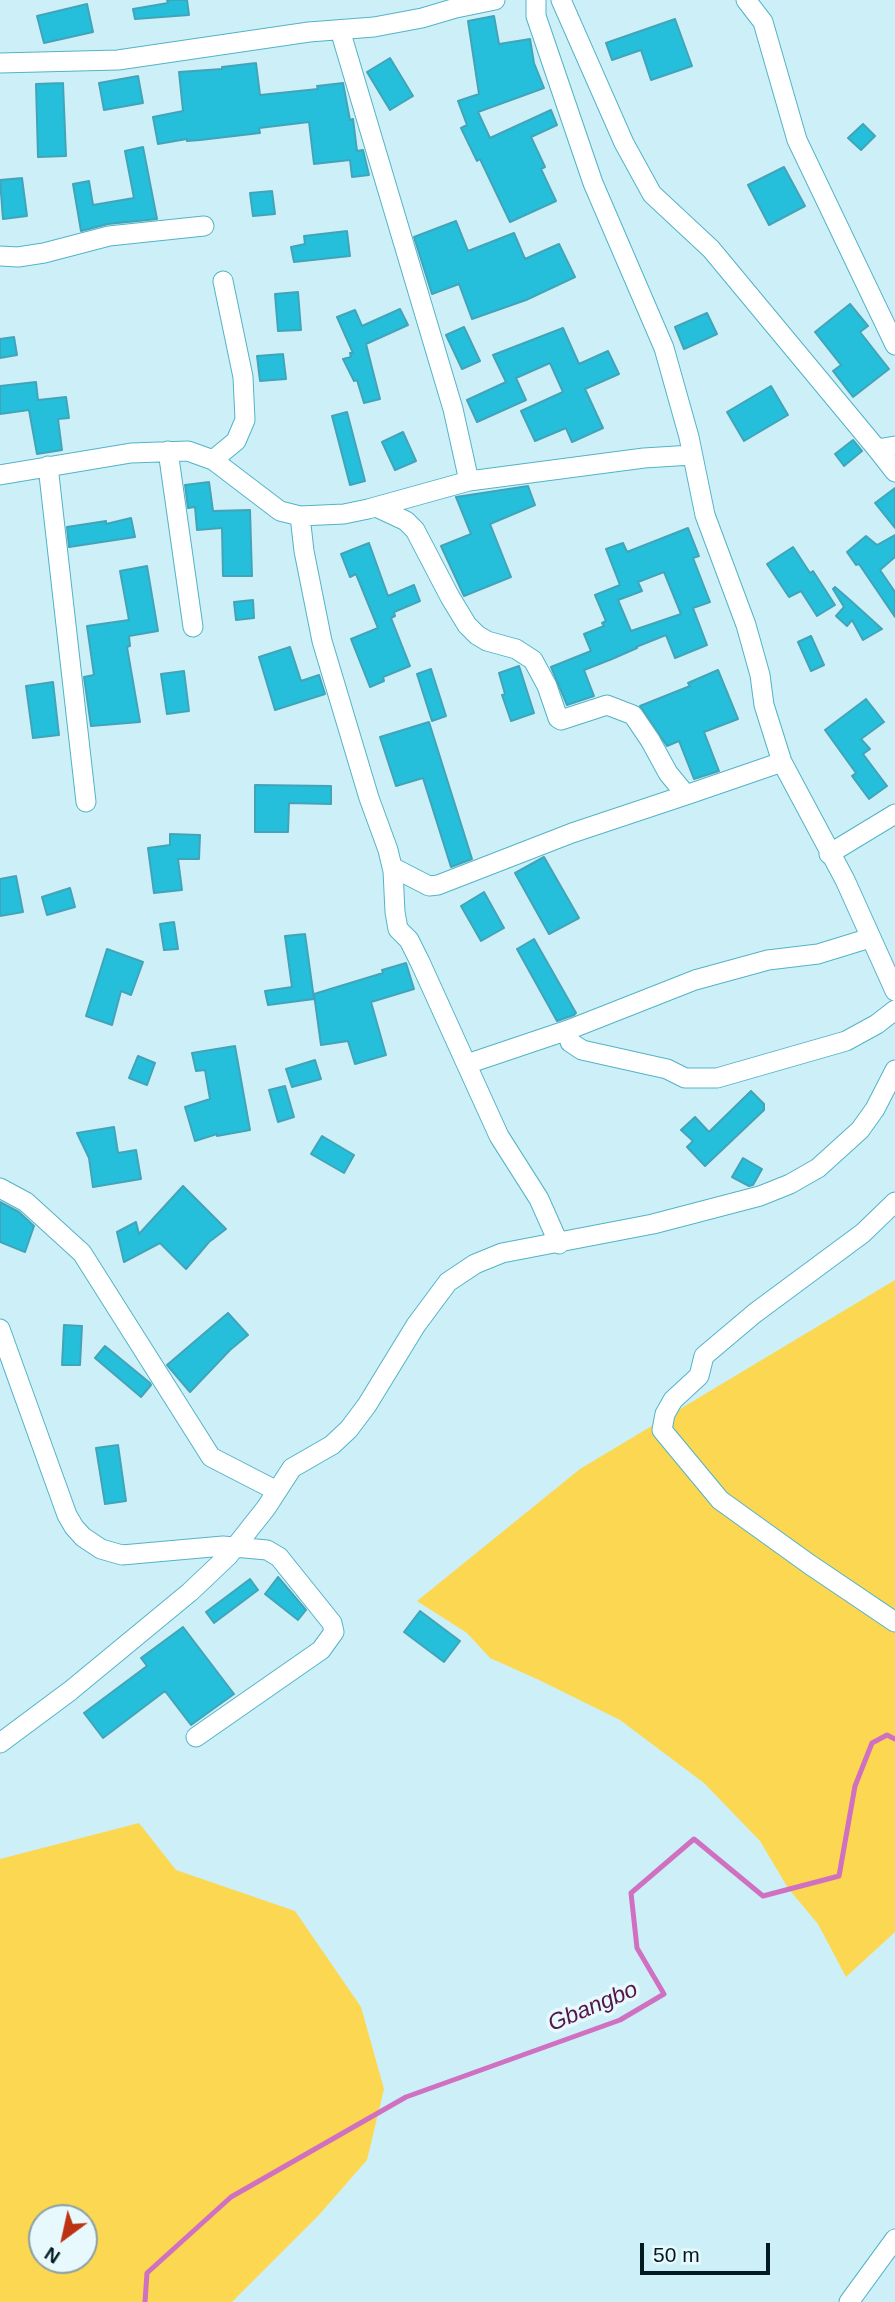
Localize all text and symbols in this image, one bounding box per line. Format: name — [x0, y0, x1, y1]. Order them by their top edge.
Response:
water label: Gbangbo — [544, 1976, 642, 2038]
north arrow — [28, 2204, 98, 2274]
scale bar — [643, 2228, 772, 2272]
text: N — [41, 2243, 64, 2268]
text: 50 m — [653, 2243, 700, 2266]

